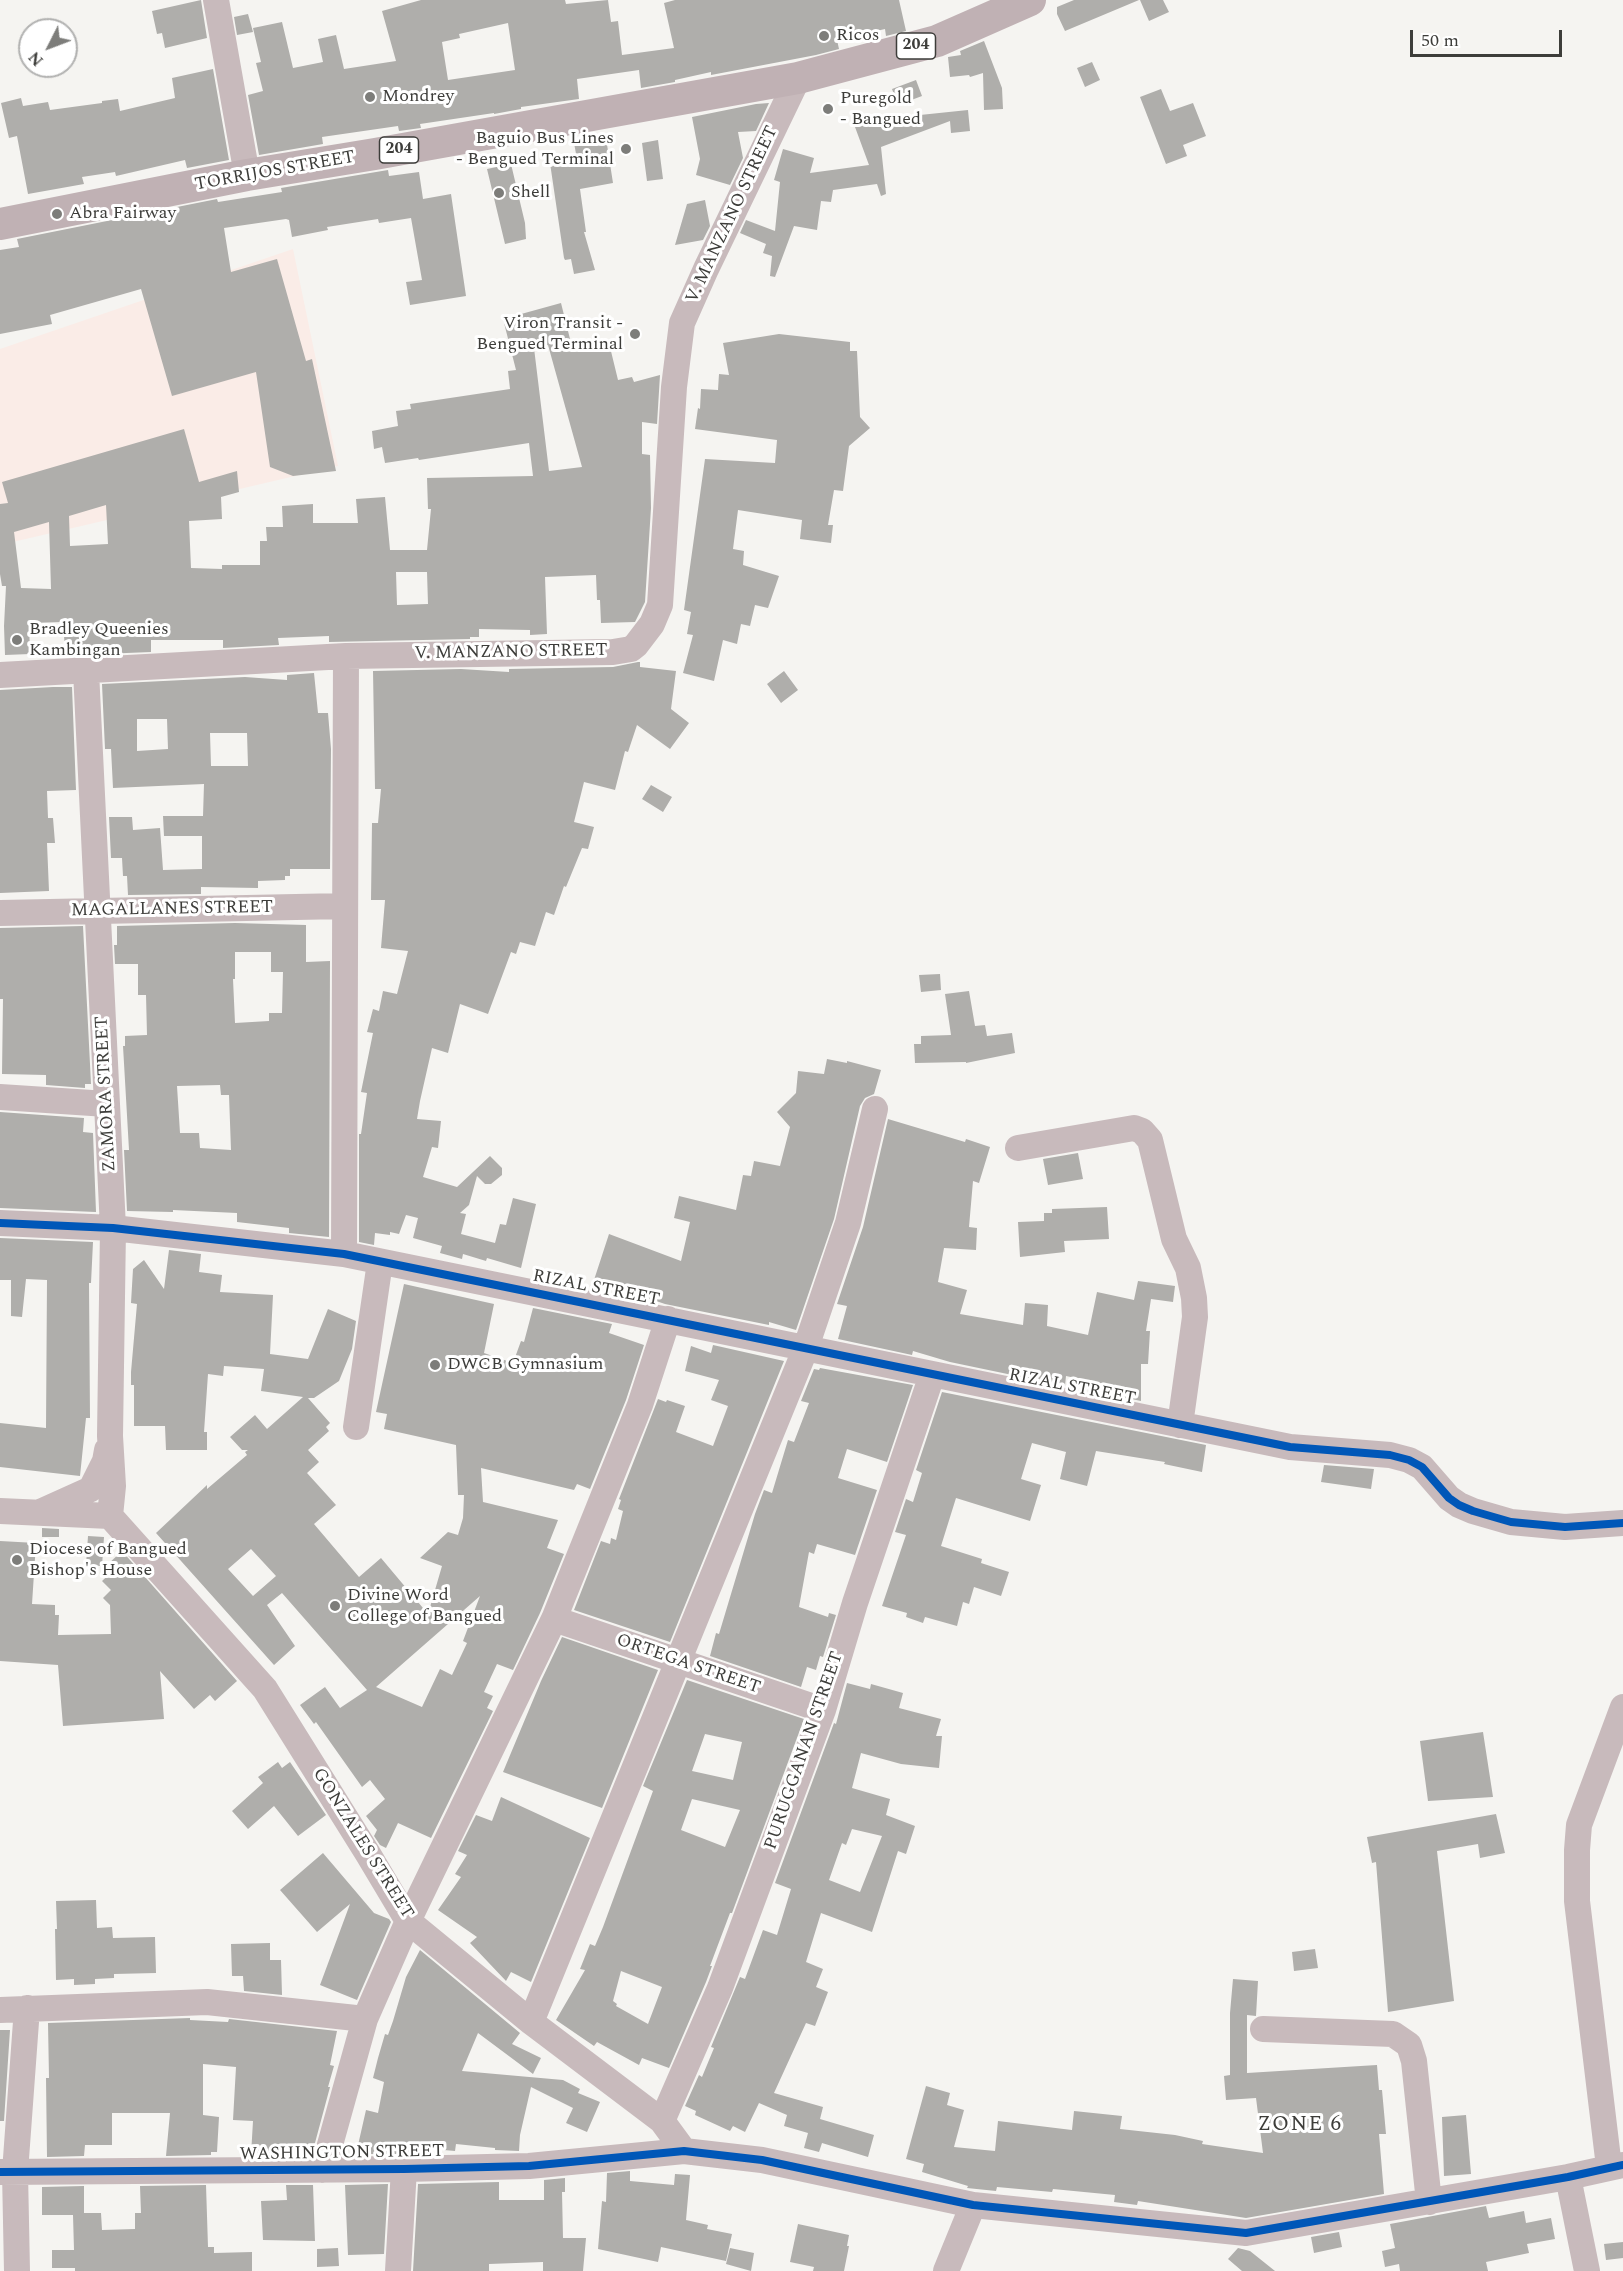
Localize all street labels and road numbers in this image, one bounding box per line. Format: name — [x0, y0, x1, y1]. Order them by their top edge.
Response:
road number: 204 — [896, 33, 936, 59]
street label: V. MANZANO STREET — [682, 123, 784, 307]
road number: 204 — [380, 137, 418, 163]
street label: TORRIJOS STREET — [193, 147, 357, 197]
street label: V. MANZANO STREET — [414, 641, 608, 665]
street label: MAGALLANES STREET — [71, 897, 273, 923]
street label: ZAMORA STREET — [92, 1016, 122, 1172]
street label: RIZAL STREET — [531, 1266, 661, 1312]
street label: RIZAL STREET — [1007, 1365, 1137, 1411]
street label: ORTEGA STREET — [613, 1630, 763, 1700]
street label: PURUGGANAN STREET — [761, 1649, 849, 1853]
street label: GONZALES STREET — [307, 1765, 417, 1923]
street label: WASHINGTON STREET — [240, 2141, 444, 2167]

